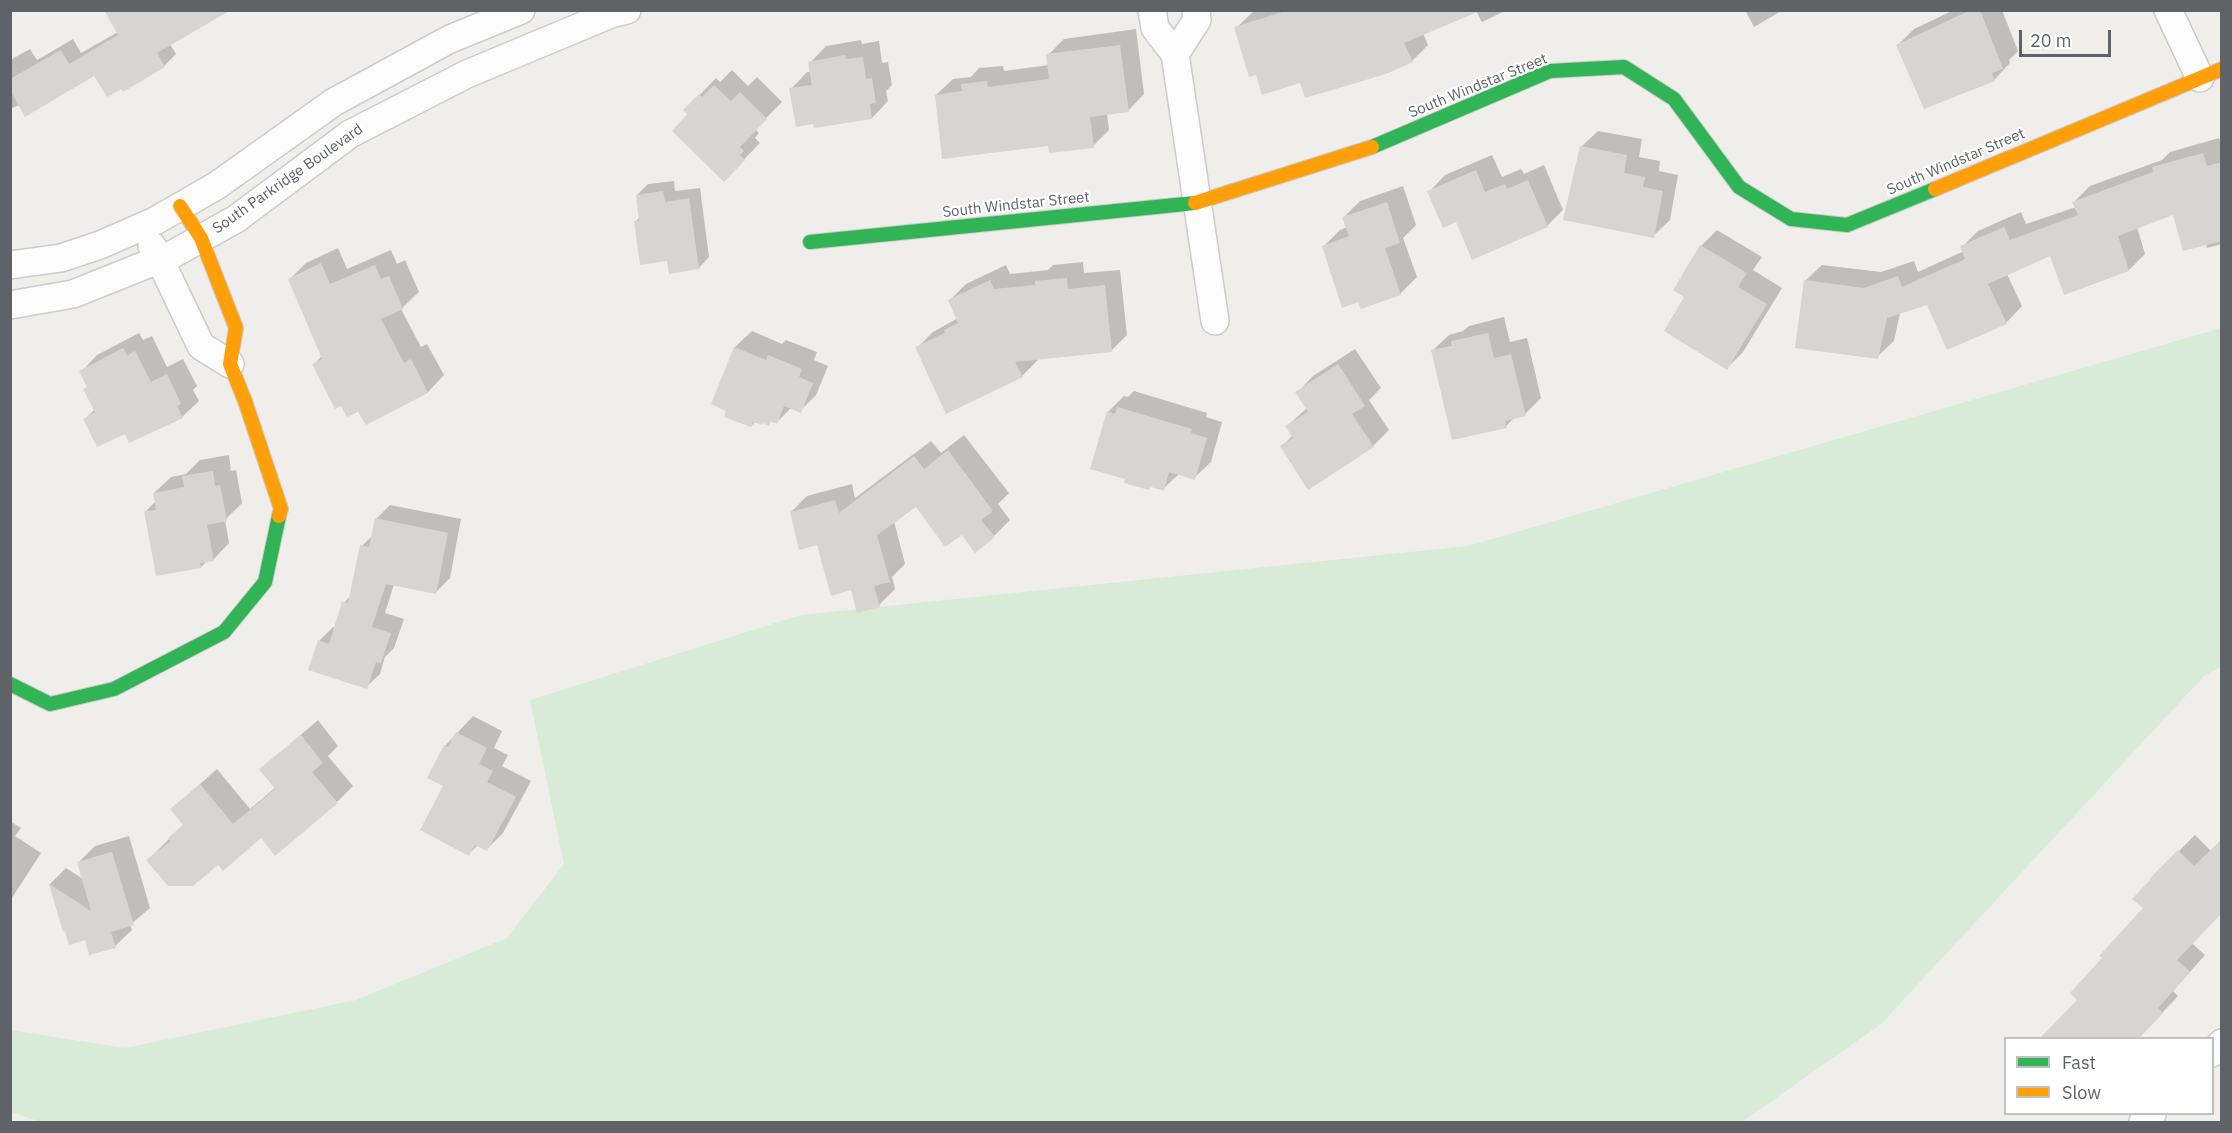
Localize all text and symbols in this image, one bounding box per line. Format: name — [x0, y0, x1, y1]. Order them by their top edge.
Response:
scale bar — [2022, 18, 2114, 56]
text: 20 m — [2030, 29, 2072, 52]
street label: South Windstar Street — [1406, 50, 1550, 122]
street label: South Parkridge Boulevard — [209, 120, 367, 238]
street label: South Windstar Street — [1884, 125, 2028, 199]
street label: South Windstar Street — [941, 188, 1091, 222]
legend — [2004, 1037, 2214, 1115]
text: Fast — [2062, 1051, 2096, 1074]
text: Slow — [2062, 1081, 2101, 1104]

